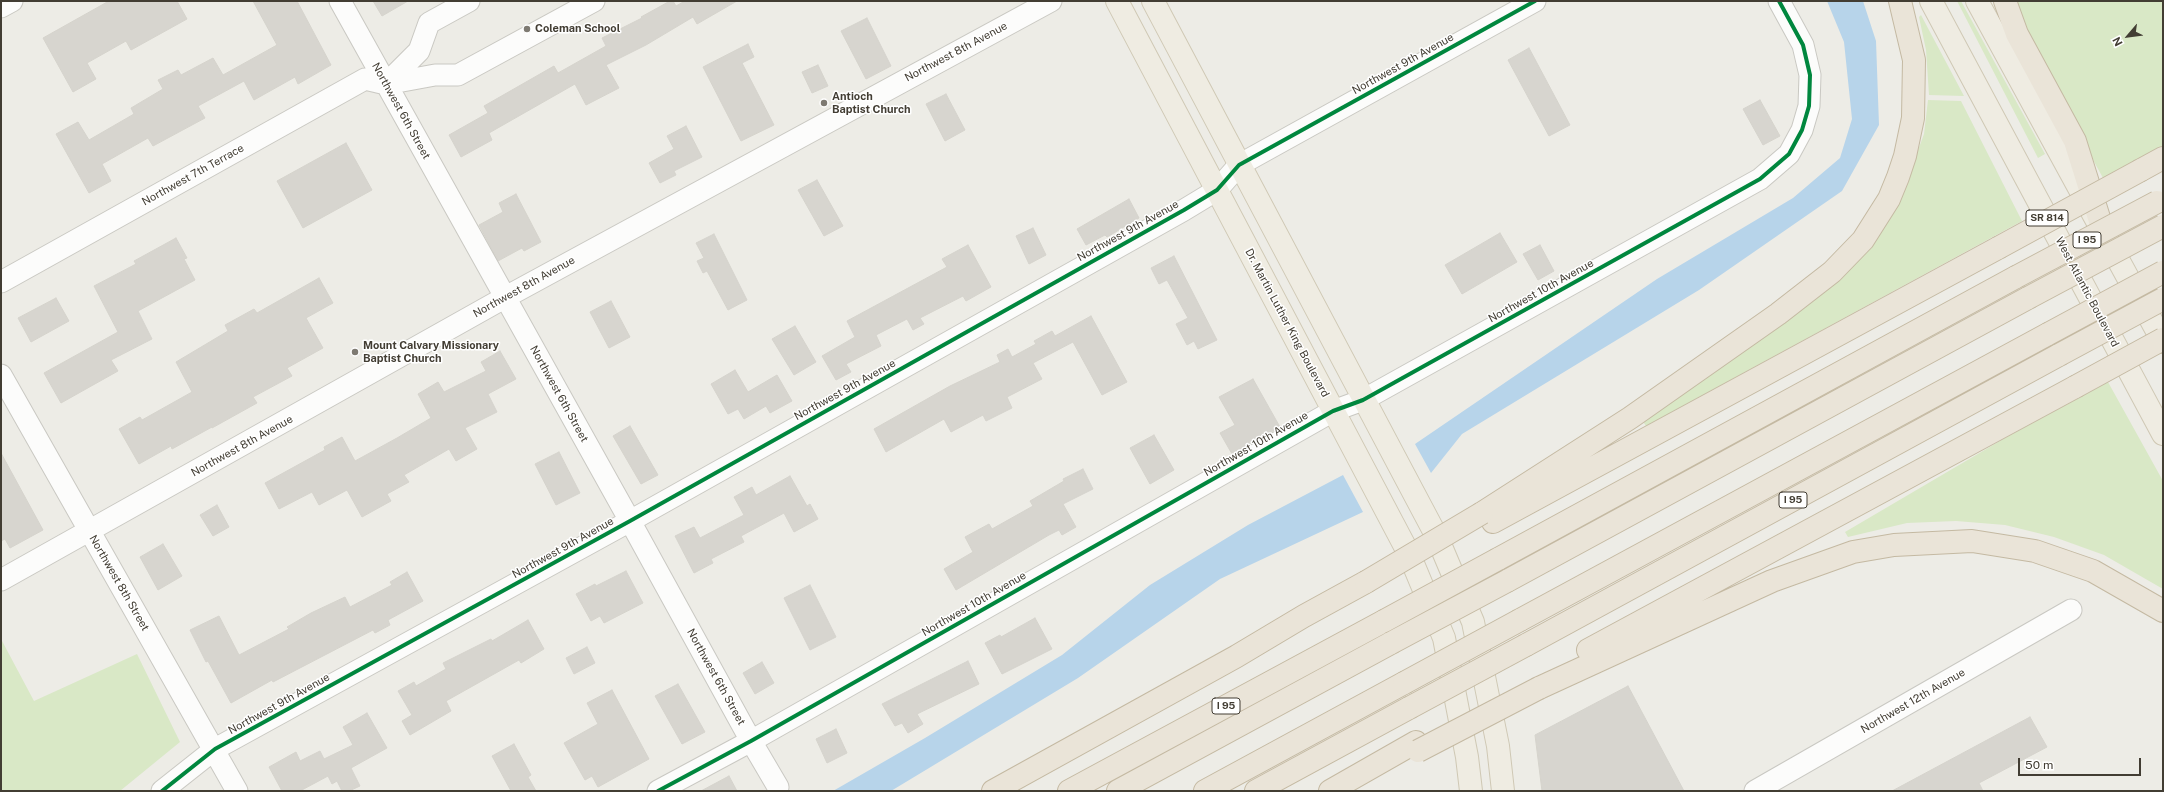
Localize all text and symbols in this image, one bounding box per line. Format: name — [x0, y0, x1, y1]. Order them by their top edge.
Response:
north arrow — [2108, 16, 2148, 56]
street label: Northwest 8th Avenue — [902, 19, 1010, 85]
place label: Coleman School — [535, 22, 620, 36]
marker: Coleman School — [522, 24, 532, 34]
street label: Northwest 9th Avenue — [1350, 31, 1456, 97]
text: N — [2110, 35, 2125, 48]
street label: Northwest 6th Street — [369, 60, 433, 162]
place label: Antioch Baptist Church — [832, 90, 911, 116]
marker: Antioch Baptist Church — [819, 98, 829, 108]
street label: Northwest 7th Terrace — [140, 141, 246, 209]
street label: Northwest 9th Avenue — [1075, 198, 1181, 264]
road number: SR 814 — [2026, 210, 2068, 226]
road number: I 95 — [2073, 232, 2101, 248]
street label: West Atlantic Boulevard — [2052, 235, 2122, 349]
street label: Dr. Martin Luther King Boulevard — [1242, 246, 1332, 400]
street label: Northwest 8th Avenue — [471, 254, 577, 320]
street label: Northwest 10th Avenue — [1486, 257, 1596, 325]
place label: Mount Calvary Missionary Baptist Church — [363, 339, 499, 365]
street label: Northwest 6th Street — [527, 343, 591, 445]
marker: Mount Calvary Missionary Baptist Church — [350, 347, 360, 357]
street label: Northwest 9th Avenue — [792, 357, 898, 423]
street label: Northwest 10th Avenue — [1201, 409, 1311, 479]
street label: Northwest 8th Avenue — [189, 413, 295, 479]
road number: I 95 — [1779, 492, 1807, 508]
street label: Northwest 9th Avenue — [510, 515, 616, 581]
street label: Northwest 8th Street — [86, 533, 152, 633]
street label: Northwest 10th Avenue — [919, 569, 1029, 639]
street label: Northwest 6th Street — [684, 626, 748, 728]
street label: Northwest 12th Avenue — [1859, 666, 1967, 736]
street label: Northwest 9th Avenue — [226, 671, 332, 737]
road number: I 95 — [1212, 698, 1240, 714]
scale bar — [2020, 750, 2143, 776]
text: 50 m — [2025, 758, 2053, 772]

